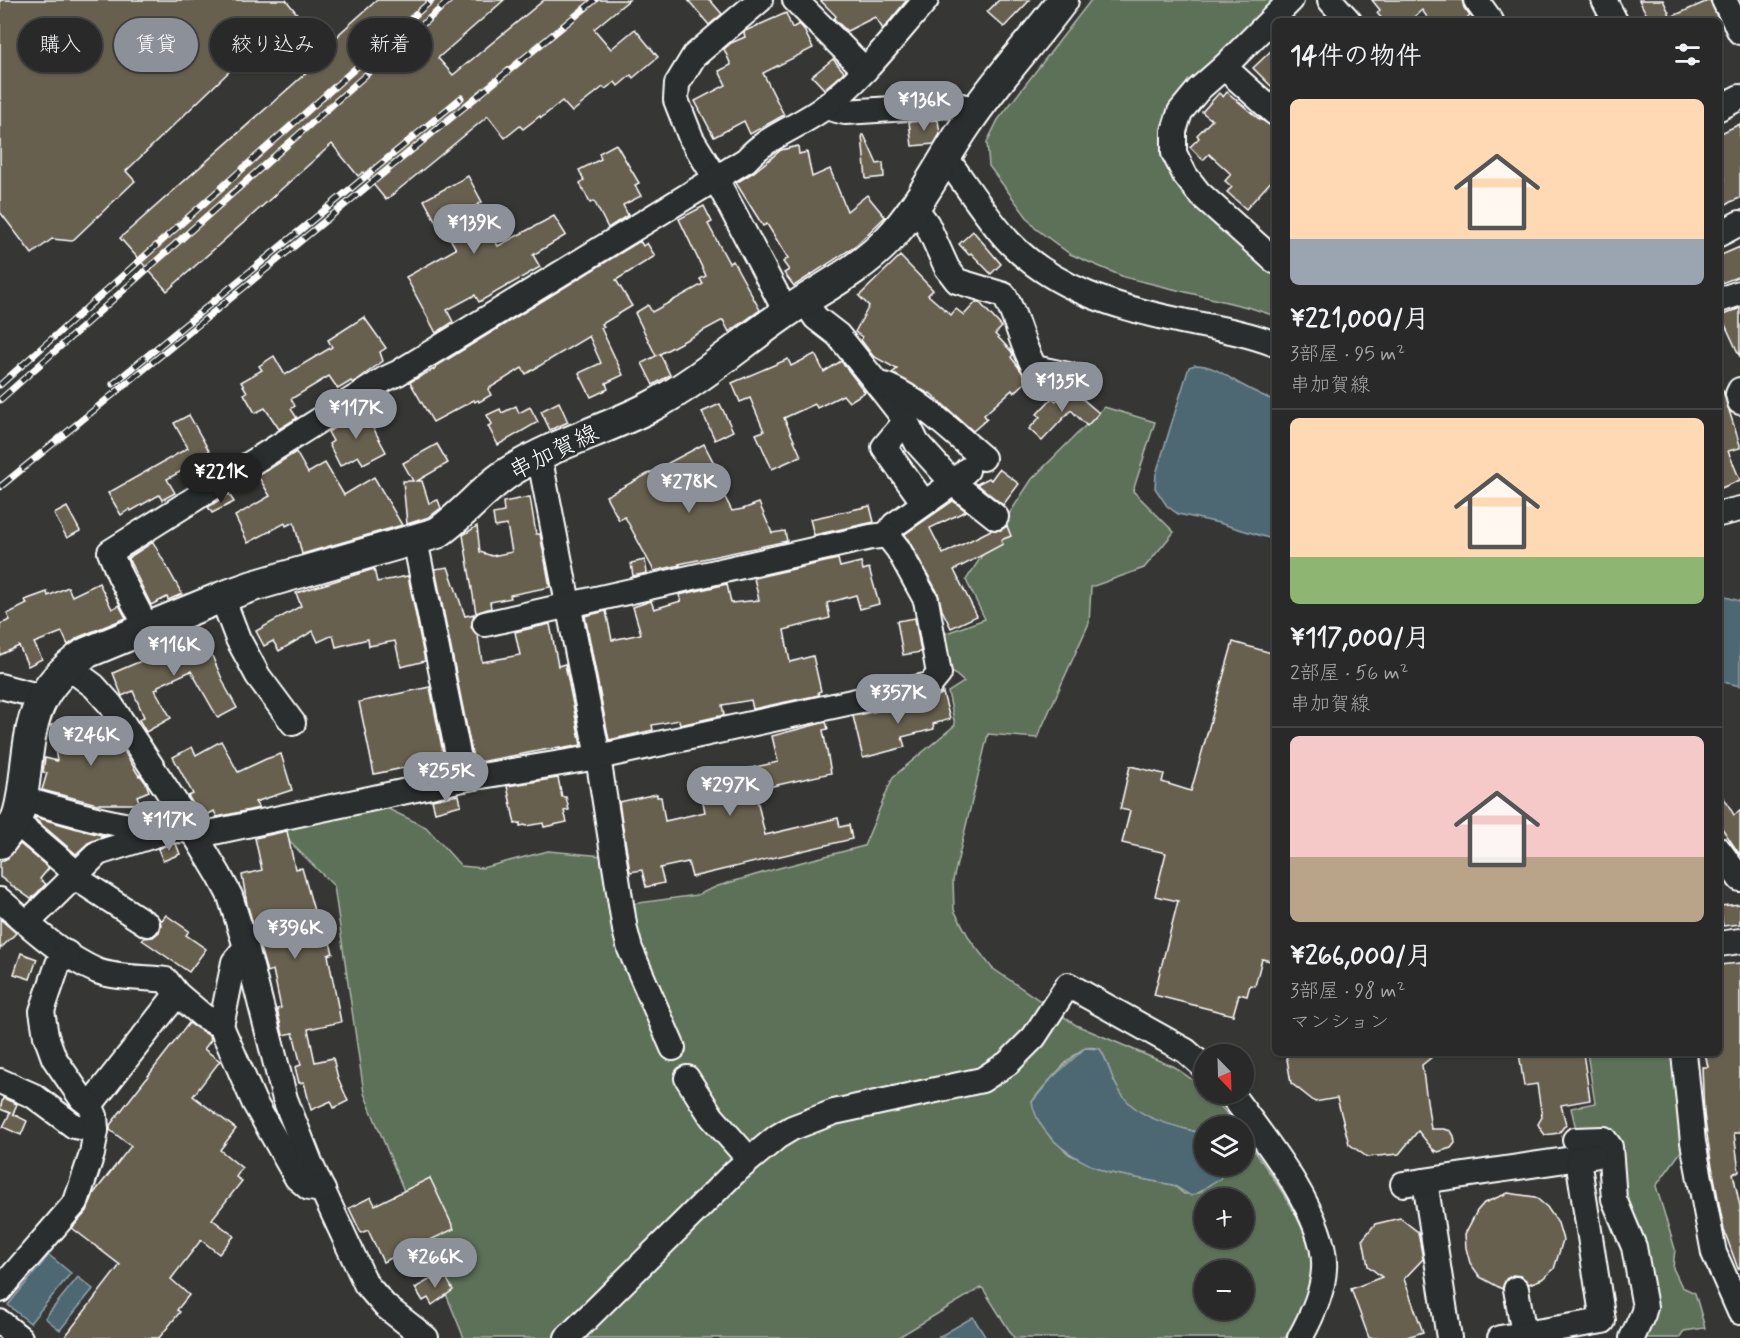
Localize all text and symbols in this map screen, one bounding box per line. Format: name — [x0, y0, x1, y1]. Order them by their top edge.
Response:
chip: 購入 — [18, 18, 102, 72]
chip: 賃貸 — [114, 18, 198, 72]
chip: 絞り込み — [210, 18, 336, 72]
chip: 新着 — [348, 18, 432, 72]
icon: filters — [1671, 38, 1704, 71]
text: 14件の物件 — [1290, 40, 1421, 74]
pin: ¥136K — [882, 81, 966, 132]
text: ¥136K — [898, 87, 950, 114]
icon: home — [1443, 138, 1551, 246]
pin: ¥139K — [432, 204, 516, 255]
text: ¥139K — [447, 210, 501, 237]
text: ¥221,000/月 — [1290, 303, 1430, 337]
text: 3部屋 · 95 m² — [1290, 341, 1405, 368]
pin: ¥135K — [1020, 362, 1104, 413]
text: ¥135K — [1035, 368, 1089, 395]
text: 串加賀線 — [1290, 372, 1370, 399]
pin: ¥117K — [314, 389, 398, 440]
text: ¥117K — [329, 395, 383, 422]
street label: 串加賀線 — [504, 418, 604, 488]
pin: ¥221K — [179, 453, 263, 504]
icon: home — [1443, 457, 1551, 565]
text: ¥221K — [194, 459, 248, 486]
pin: ¥278K — [647, 463, 731, 514]
text: ¥278K — [661, 469, 717, 496]
text: ¥117,000/月 — [1290, 622, 1430, 656]
pin: ¥116K — [132, 626, 216, 677]
text: ¥116K — [148, 632, 200, 659]
text: 2部屋 · 56 m² — [1290, 660, 1408, 687]
pin: ¥357K — [856, 674, 940, 725]
text: ¥357K — [870, 680, 926, 707]
text: 串加賀線 — [1290, 691, 1370, 718]
pin: ¥246K — [49, 716, 133, 767]
text: ¥246K — [63, 722, 120, 749]
pin: ¥255K — [404, 752, 488, 803]
text: ¥255K — [417, 758, 475, 785]
pin: ¥297K — [688, 766, 772, 817]
text: ¥297K — [701, 772, 759, 799]
icon: home — [1443, 775, 1551, 883]
pin: ¥117K — [127, 801, 211, 852]
text: ¥117K — [142, 807, 196, 834]
pin: ¥396K — [253, 909, 337, 960]
text: ¥396K — [267, 915, 323, 942]
text: ¥266,000/月 — [1290, 940, 1432, 974]
text: 3部屋 · 98 m² — [1290, 978, 1405, 1005]
text: マンション — [1290, 1009, 1389, 1036]
north arrow — [1194, 1044, 1254, 1104]
map controls — [1194, 1044, 1254, 1320]
button: layers — [1194, 1116, 1254, 1176]
button: + — [1194, 1188, 1254, 1248]
pin: ¥266K — [393, 1238, 477, 1289]
text: ¥266K — [407, 1244, 463, 1271]
button: − — [1194, 1260, 1254, 1320]

